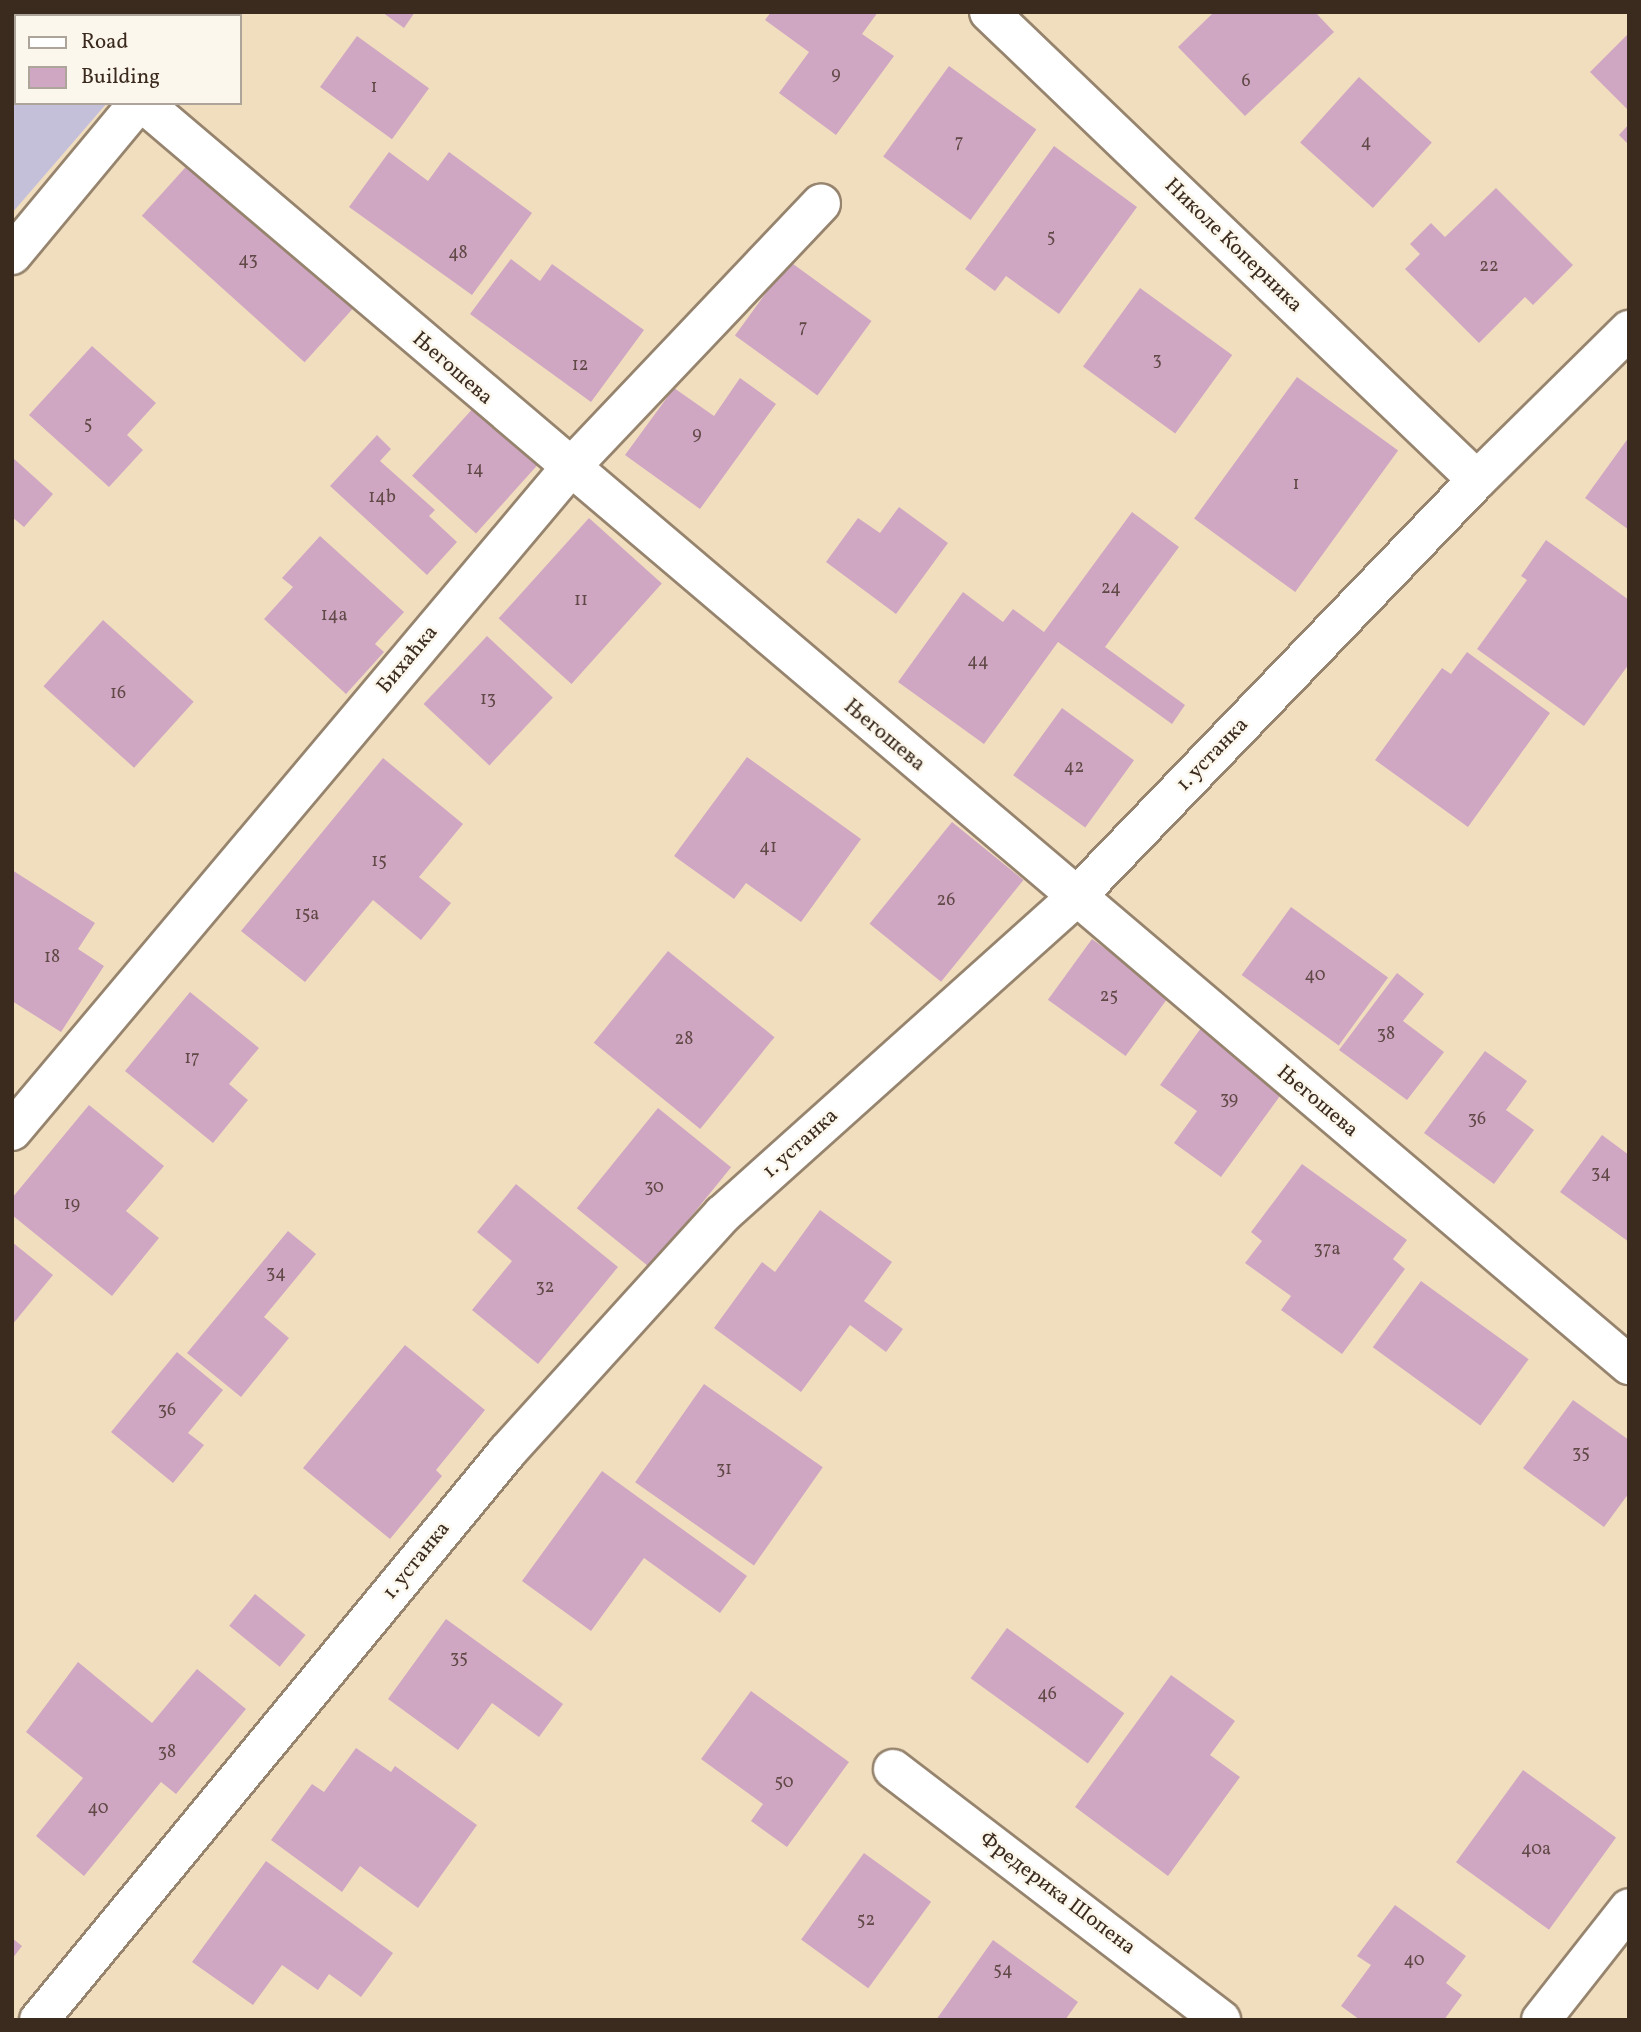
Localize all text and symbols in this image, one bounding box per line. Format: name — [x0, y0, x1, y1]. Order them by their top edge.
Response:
legend — [14, 14, 242, 105]
text: Road — [81, 28, 128, 57]
text: Building — [81, 63, 160, 92]
house number: 9 — [831, 64, 841, 86]
house number: 6 — [1241, 71, 1251, 93]
house number: 1 — [371, 77, 377, 99]
house number: 7 — [955, 132, 963, 154]
house number: 4 — [1361, 132, 1371, 154]
street label: Николе Коперника — [1159, 174, 1307, 318]
house number: 5 — [1047, 227, 1055, 249]
house number: 48 — [448, 243, 468, 265]
house number: 43 — [238, 250, 258, 272]
house number: 22 — [1479, 256, 1499, 278]
house number: 7 — [799, 317, 807, 339]
street label: Његошева — [407, 327, 497, 411]
house number: 3 — [1152, 350, 1162, 372]
house number: 12 — [572, 355, 588, 377]
house number: 5 — [84, 414, 92, 436]
house number: 9 — [692, 424, 702, 446]
house number: 14 — [466, 459, 484, 481]
house number: 1 — [1293, 474, 1299, 496]
house number: 14b — [368, 487, 396, 509]
house number: 24 — [1101, 578, 1121, 600]
house number: 11 — [574, 590, 588, 612]
house number: 14a — [321, 605, 347, 627]
street label: Бихаћка — [372, 621, 444, 699]
house number: 44 — [967, 651, 989, 673]
house number: 16 — [110, 683, 126, 705]
house number: 13 — [480, 689, 496, 711]
street label: Његошева — [838, 695, 930, 777]
street label: 1. устанка — [1172, 713, 1254, 797]
house number: 42 — [1064, 757, 1084, 779]
house number: 41 — [759, 837, 777, 859]
house number: 15 — [371, 851, 387, 873]
house number: 26 — [937, 890, 955, 912]
house number: 15a — [295, 904, 319, 926]
house number: 18 — [44, 947, 60, 969]
house number: 40 — [1304, 965, 1326, 987]
house number: 25 — [1100, 986, 1118, 1008]
house number: 38 — [1377, 1024, 1395, 1046]
house number: 28 — [675, 1029, 693, 1051]
house number: 17 — [184, 1048, 200, 1070]
street label: Његошева — [1271, 1061, 1363, 1143]
house number: 39 — [1220, 1089, 1238, 1111]
street label: 1. устанка — [758, 1103, 844, 1185]
house number: 36 — [1468, 1109, 1486, 1131]
house number: 34 — [1591, 1163, 1611, 1185]
house number: 30 — [644, 1177, 664, 1199]
house number: 19 — [64, 1194, 80, 1216]
house number: 37a — [1314, 1239, 1340, 1261]
house number: 34 — [266, 1263, 286, 1285]
house number: 32 — [536, 1277, 554, 1299]
house number: 36 — [158, 1400, 176, 1422]
house number: 35 — [1572, 1443, 1590, 1465]
house number: 31 — [716, 1459, 732, 1481]
street label: 1. устанка — [378, 1517, 456, 1605]
house number: 35 — [450, 1648, 468, 1670]
house number: 46 — [1037, 1684, 1057, 1706]
house number: 38 — [158, 1742, 176, 1764]
house number: 50 — [774, 1772, 794, 1794]
house number: 40 — [87, 1798, 109, 1820]
street label: Фредерика Шопена — [974, 1827, 1140, 1961]
house number: 40a — [1521, 1839, 1551, 1861]
house number: 52 — [857, 1910, 875, 1932]
house number: 40 — [1403, 1950, 1425, 1972]
house number: 54 — [993, 1960, 1013, 1982]

